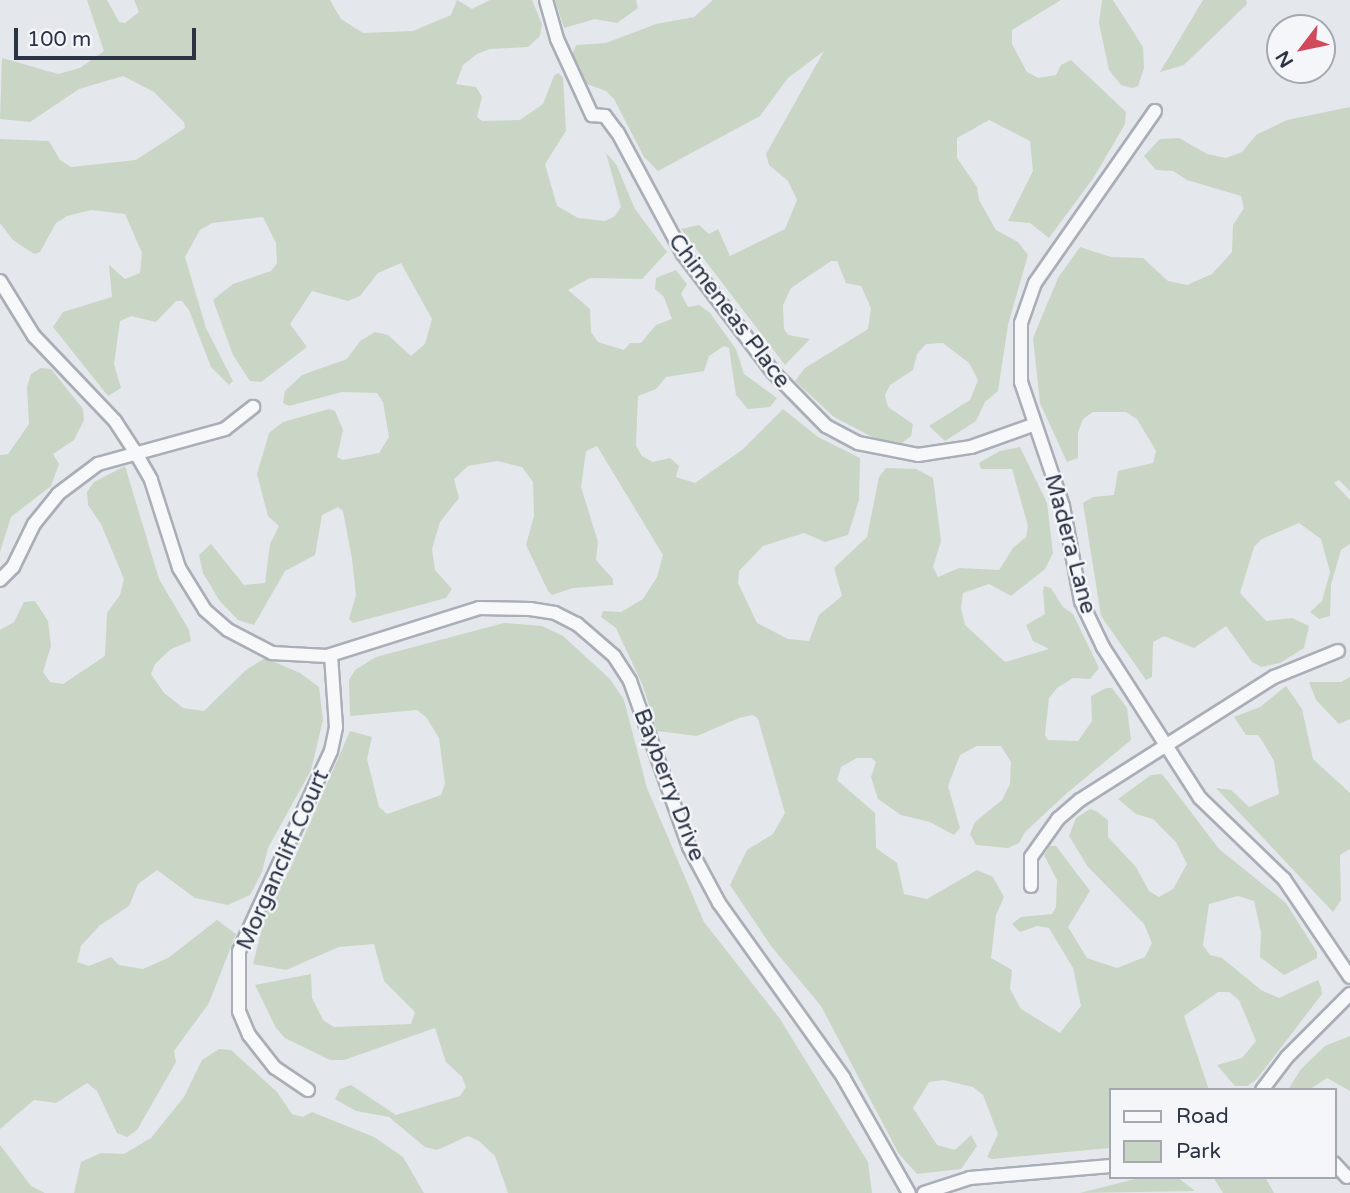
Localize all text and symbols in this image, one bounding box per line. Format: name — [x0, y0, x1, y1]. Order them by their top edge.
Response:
scale bar — [18, 14, 200, 58]
north arrow — [1266, 14, 1336, 84]
text: 100 m — [27, 27, 91, 52]
text: N — [1272, 47, 1298, 71]
street label: Chimeneas Place — [662, 228, 796, 394]
street label: Madera Lane — [1038, 471, 1102, 617]
street label: Bayberry Drive — [627, 705, 711, 865]
street label: Morgancliff Court — [231, 766, 335, 954]
legend — [1108, 1088, 1336, 1179]
text: Road — [1176, 1104, 1229, 1129]
text: Park — [1176, 1139, 1221, 1164]

